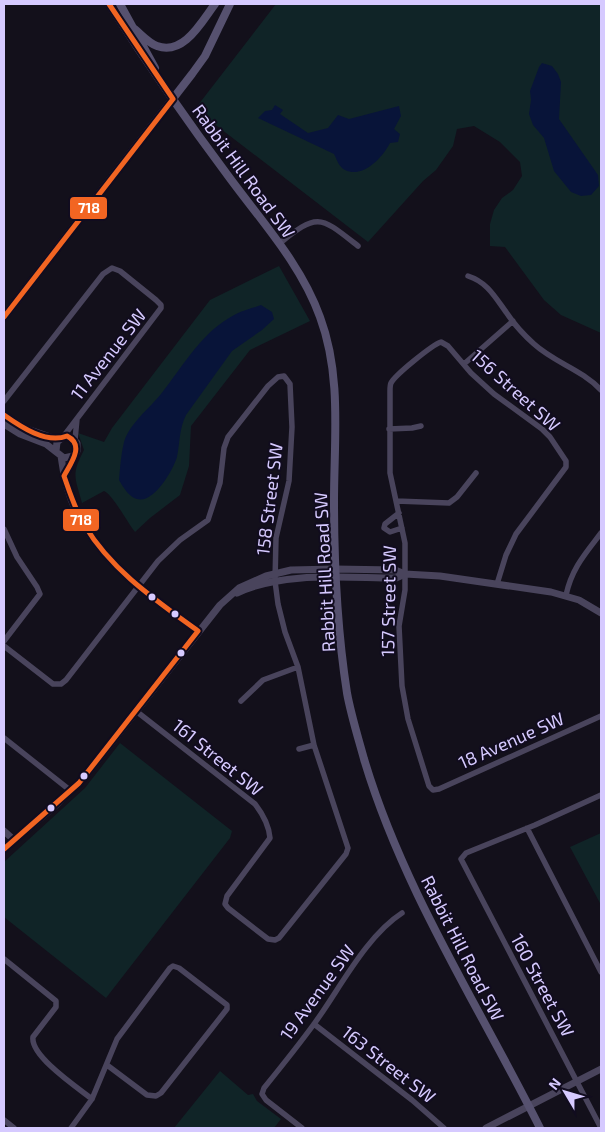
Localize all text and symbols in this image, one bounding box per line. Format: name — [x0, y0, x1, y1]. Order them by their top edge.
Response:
street label: Rabbit Hill Road SW — [188, 100, 300, 242]
line badge: 718 — [69, 196, 108, 220]
text: 718 — [78, 199, 100, 216]
street label: 11 Avenue SW — [66, 304, 150, 404]
street label: 156 Street SW — [467, 344, 565, 436]
street label: 158 Street SW — [251, 442, 287, 556]
street label: Rabbit Hill Road SW — [309, 491, 339, 653]
line badge: 718 — [62, 508, 100, 532]
text: 718 — [70, 511, 92, 528]
street label: 157 Street SW — [376, 545, 400, 657]
unlabelled marker — [147, 592, 157, 602]
unlabelled marker — [170, 609, 180, 619]
unlabelled marker — [176, 648, 186, 658]
street label: 18 Avenue SW — [455, 707, 567, 773]
street label: 161 Street SW — [168, 714, 268, 800]
unlabelled marker — [79, 771, 89, 781]
unlabelled marker — [46, 803, 56, 813]
street label: Rabbit Hill Road SW — [417, 872, 509, 1024]
street label: 160 Street SW — [507, 930, 579, 1040]
street label: 19 Avenue SW — [275, 940, 359, 1044]
street label: 163 Street SW — [338, 1021, 440, 1107]
north arrow — [540, 1067, 590, 1117]
text: N — [545, 1074, 564, 1093]

